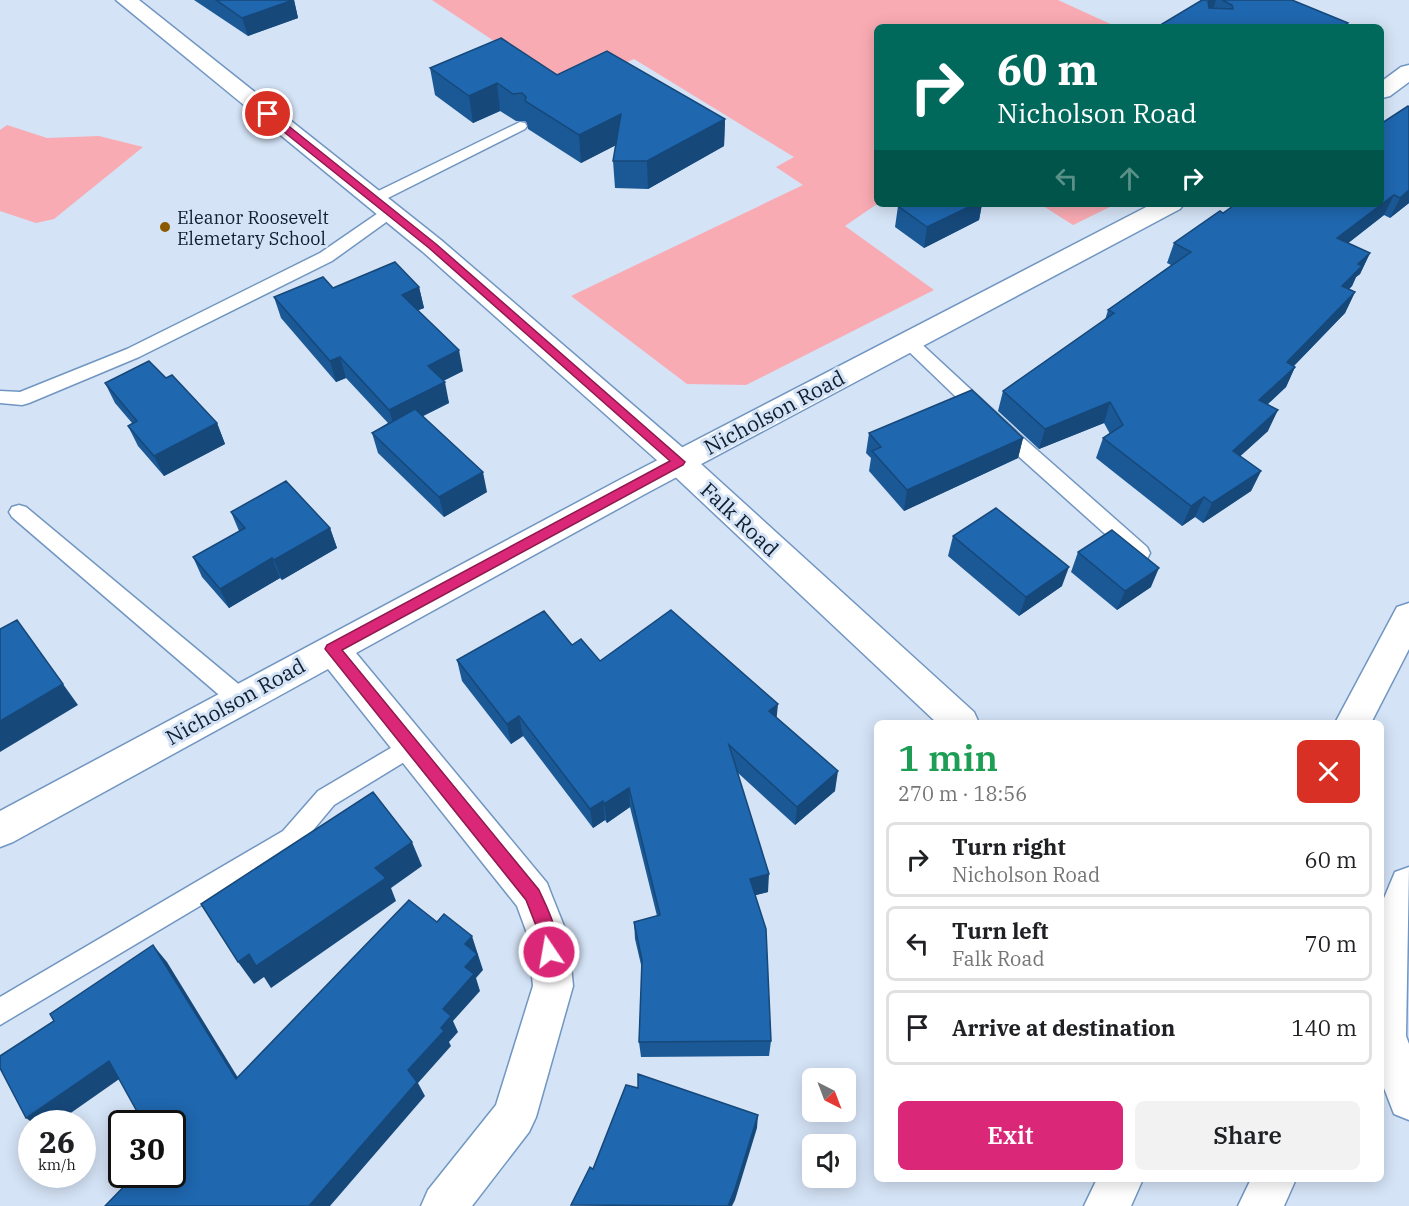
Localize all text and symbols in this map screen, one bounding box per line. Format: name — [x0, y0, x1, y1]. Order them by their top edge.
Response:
text: 60 m — [997, 42, 1098, 97]
icon: right — [898, 48, 976, 126]
pin — [242, 88, 293, 139]
text: Nicholson Road — [997, 95, 1197, 130]
icon: arrive — [251, 97, 284, 130]
icon: left — [1050, 162, 1083, 195]
icon: ahead — [1113, 162, 1146, 195]
icon: right — [1176, 162, 1209, 195]
place label: Eleanor Roosevelt Elemetary School — [177, 206, 329, 250]
marker: Eleanor Roosevelt Elemetary School — [158, 220, 172, 234]
street label: Nicholson Road — [699, 363, 849, 461]
street label: Falk Road — [695, 476, 785, 563]
street label: Nicholson Road — [160, 651, 310, 751]
text: 1 min — [898, 734, 998, 781]
button: close — [1297, 740, 1360, 803]
text: 270 m · 18:56 — [898, 780, 1027, 807]
text: Turn right — [952, 832, 1066, 861]
icon: right — [901, 843, 934, 876]
text: 60 m — [1305, 845, 1357, 874]
text: Nicholson Road — [952, 861, 1100, 888]
text: Turn left — [952, 916, 1048, 945]
position arrow — [517, 920, 581, 984]
icon: left — [901, 927, 934, 960]
text: 70 m — [1305, 929, 1357, 958]
text: Falk Road — [952, 945, 1045, 972]
icon: arrive — [901, 1011, 934, 1044]
text: Arrive at destination — [952, 1013, 1175, 1042]
text: 140 m — [1291, 1013, 1357, 1042]
north arrow — [802, 1068, 856, 1122]
map controls — [802, 1068, 856, 1188]
button: Exit — [898, 1101, 1123, 1170]
button: Share — [1135, 1101, 1360, 1170]
speed limit sign: 30 — [108, 1110, 186, 1188]
text: 26 — [39, 1122, 75, 1161]
button: sound — [802, 1134, 856, 1188]
text: km/h — [38, 1155, 76, 1174]

